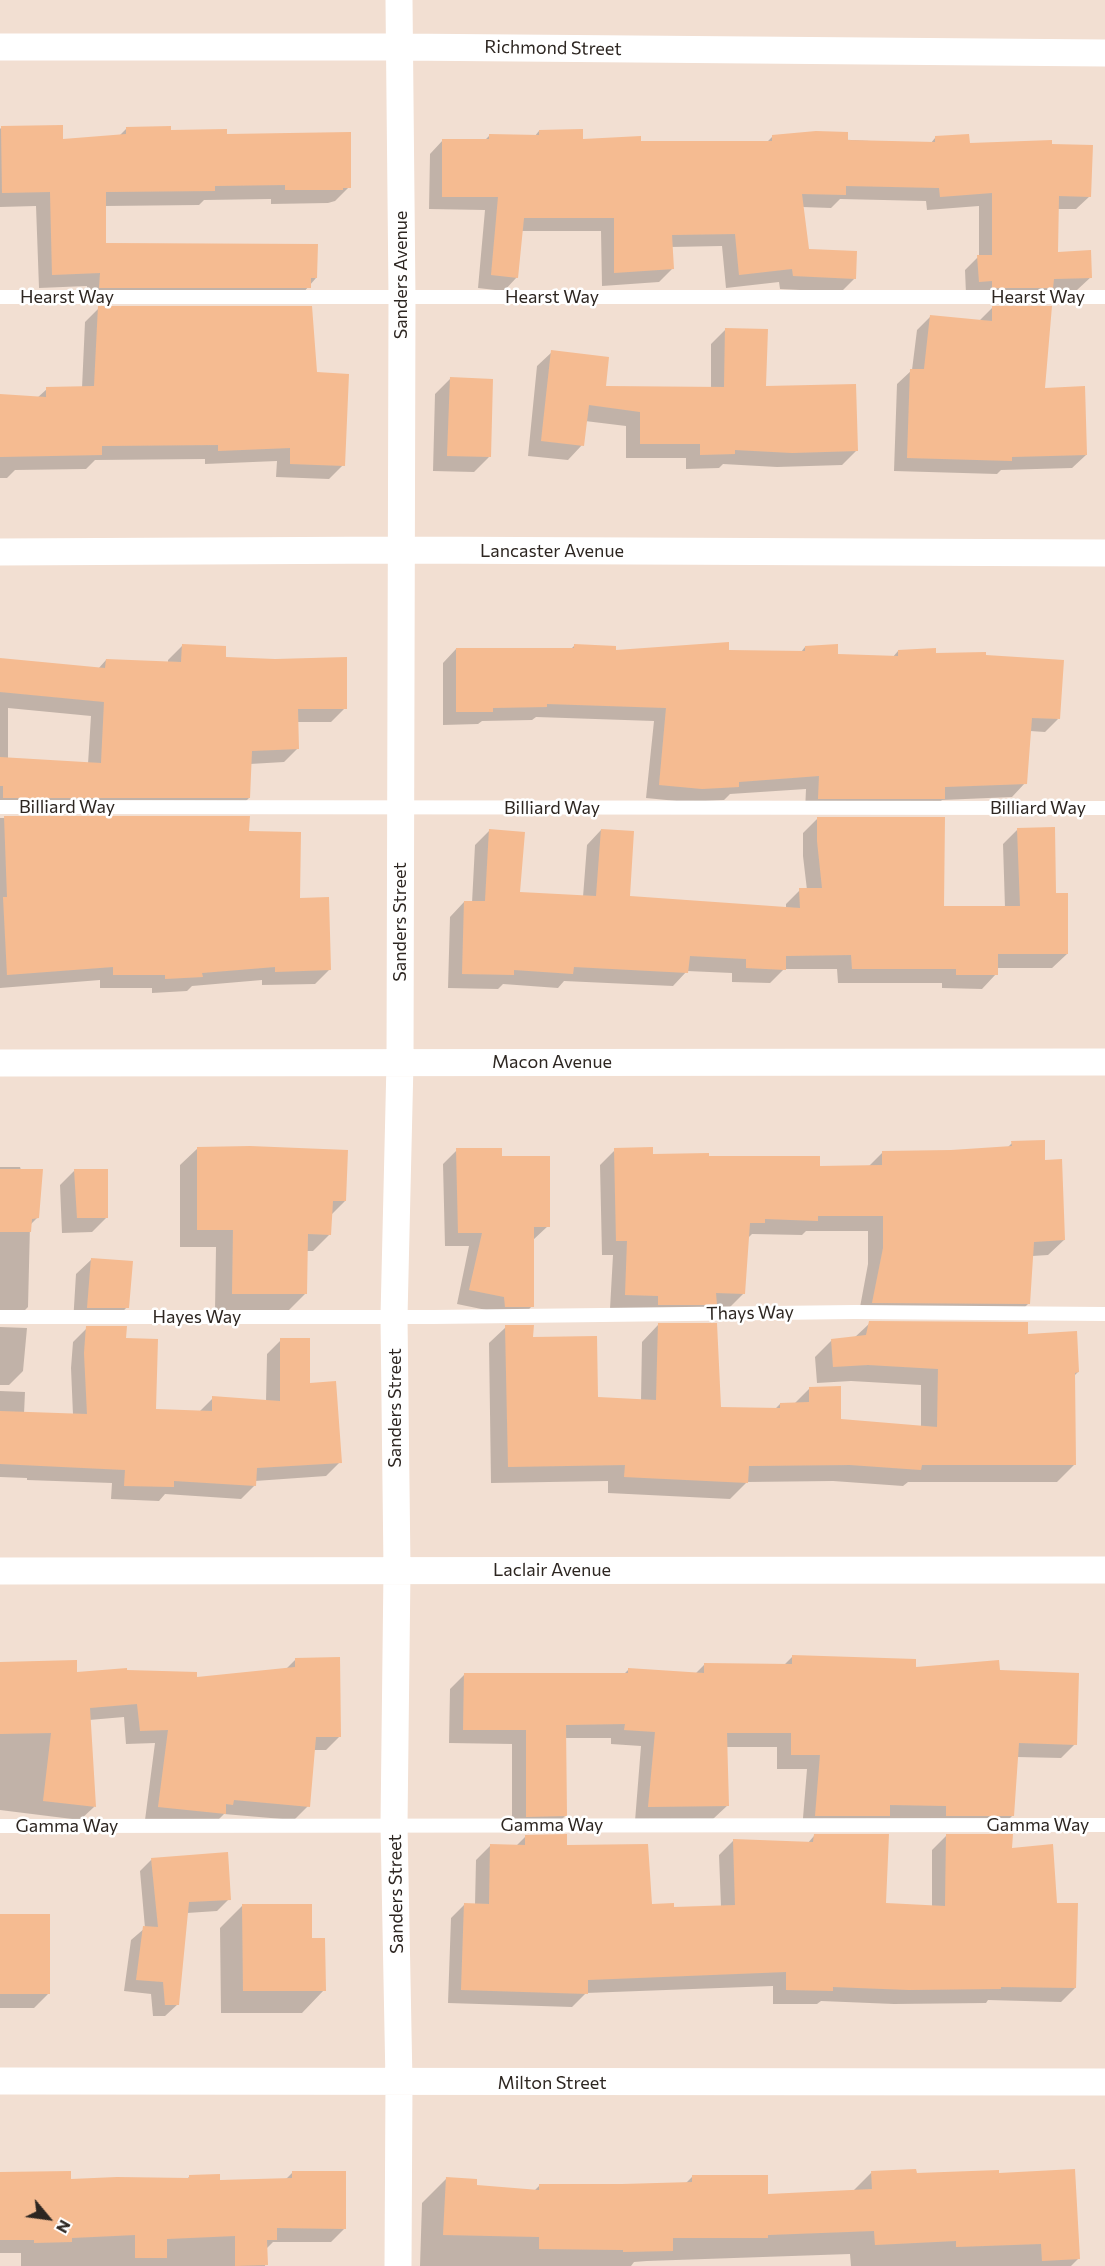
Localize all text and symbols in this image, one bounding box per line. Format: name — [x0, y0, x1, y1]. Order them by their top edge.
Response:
street label: Richmond Street — [484, 36, 622, 60]
street label: Sanders Avenue — [390, 211, 412, 339]
street label: Hearst Way — [20, 286, 114, 308]
street label: Hearst Way — [505, 286, 599, 308]
street label: Hearst Way — [991, 286, 1085, 308]
street label: Lancaster Avenue — [480, 540, 624, 562]
street label: Billiard Way — [19, 796, 115, 818]
street label: Billiard Way — [504, 797, 600, 819]
street label: Billiard Way — [990, 797, 1086, 819]
street label: Sanders Street — [389, 862, 411, 982]
street label: Macon Avenue — [492, 1051, 612, 1073]
street label: Thays Way — [706, 1301, 794, 1325]
street label: Hayes Way — [153, 1306, 241, 1328]
street label: Sanders Street — [384, 1348, 406, 1468]
street label: Laclair Avenue — [493, 1559, 611, 1581]
street label: Gamma Way — [501, 1814, 603, 1836]
street label: Gamma Way — [987, 1814, 1089, 1836]
street label: Gamma Way — [16, 1815, 118, 1837]
street label: Sanders Street — [384, 1834, 408, 1954]
street label: Milton Street — [497, 2072, 607, 2094]
north arrow — [18, 2188, 78, 2248]
text: N — [53, 2217, 75, 2237]

